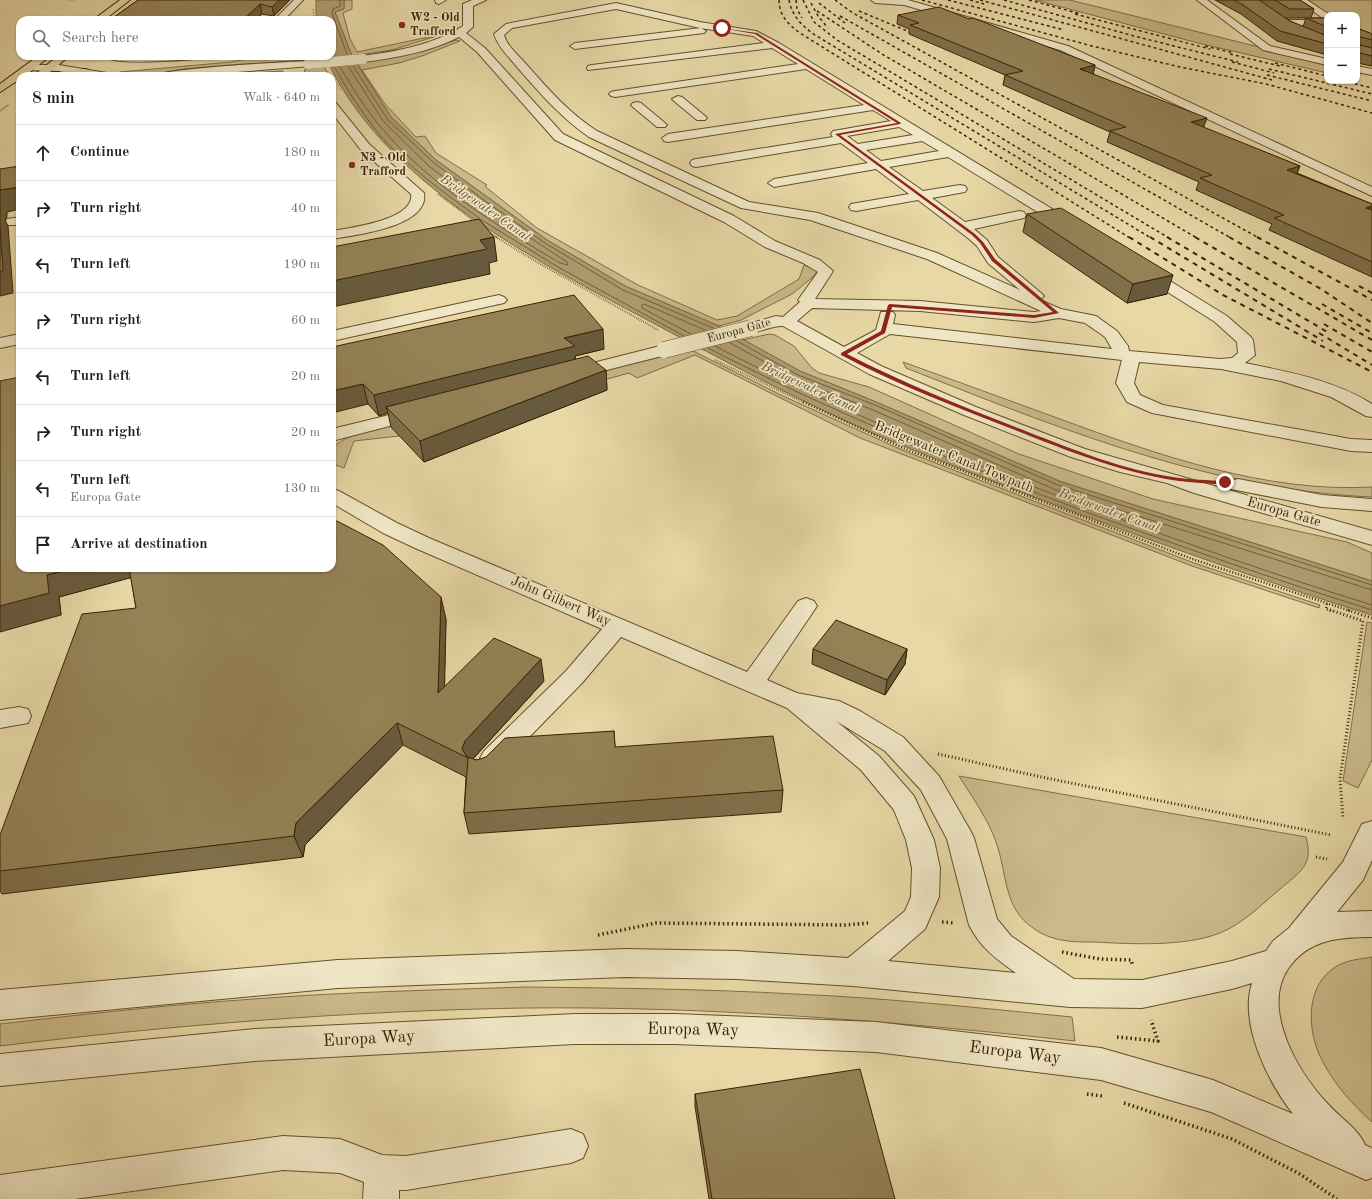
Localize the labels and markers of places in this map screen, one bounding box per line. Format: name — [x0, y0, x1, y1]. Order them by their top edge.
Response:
place label: W2 - Old Trafford — [410, 12, 460, 38]
marker: W2 - Old Trafford — [397, 20, 407, 30]
place label: N3 - Old Trafford — [360, 152, 407, 178]
marker: N3 - Old Trafford — [347, 160, 357, 170]

